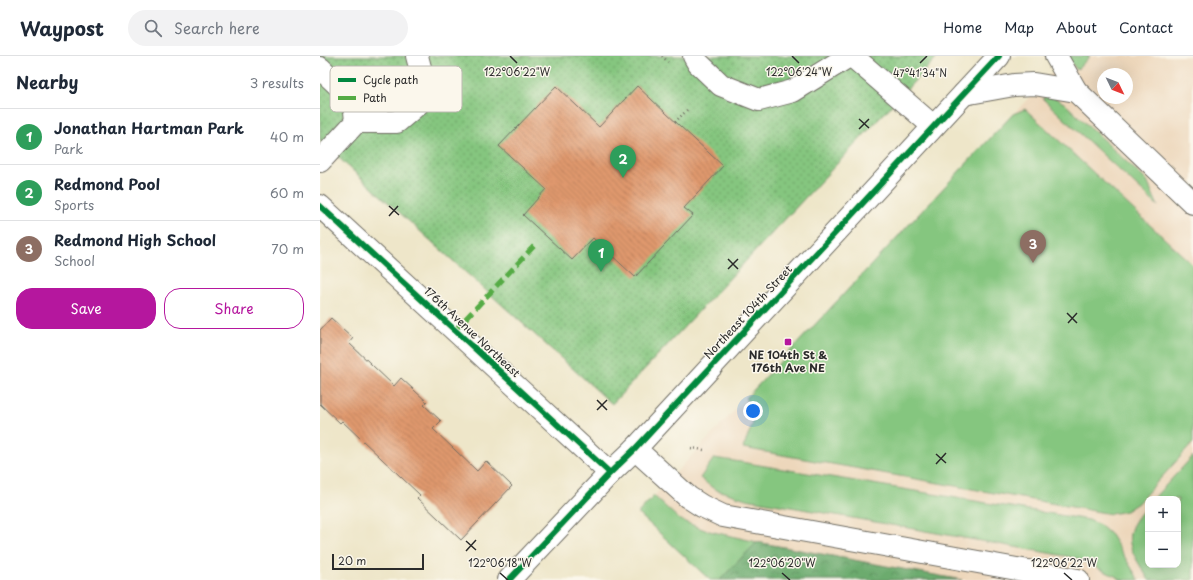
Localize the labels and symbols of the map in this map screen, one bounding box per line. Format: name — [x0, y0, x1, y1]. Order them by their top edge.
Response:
text: 122°06'22"W — [484, 64, 551, 79]
text: 122°06'24"W — [766, 64, 833, 79]
text: 47°41'34"N — [893, 65, 947, 80]
legend — [330, 66, 462, 112]
north arrow — [1097, 68, 1133, 104]
text: Cycle path — [363, 71, 418, 88]
text: Path — [363, 89, 387, 106]
pin: 2 — [610, 145, 636, 178]
pin: 3 — [1020, 230, 1046, 263]
pin: 1 — [588, 239, 614, 272]
street label: Northeast 104th Street — [700, 261, 796, 362]
street label: 176th Avenue Northeast — [420, 282, 525, 381]
marker: NE 104th St & 176th Ave NE — [783, 337, 793, 347]
place label: NE 104th St & 176th Ave NE — [749, 346, 827, 376]
your location — [743, 401, 763, 421]
scale bar — [332, 552, 424, 571]
text: 122°06'18"W — [468, 555, 533, 570]
text: 122°06'20"W — [748, 555, 816, 570]
text: 122°06'22"W — [1031, 555, 1098, 570]

